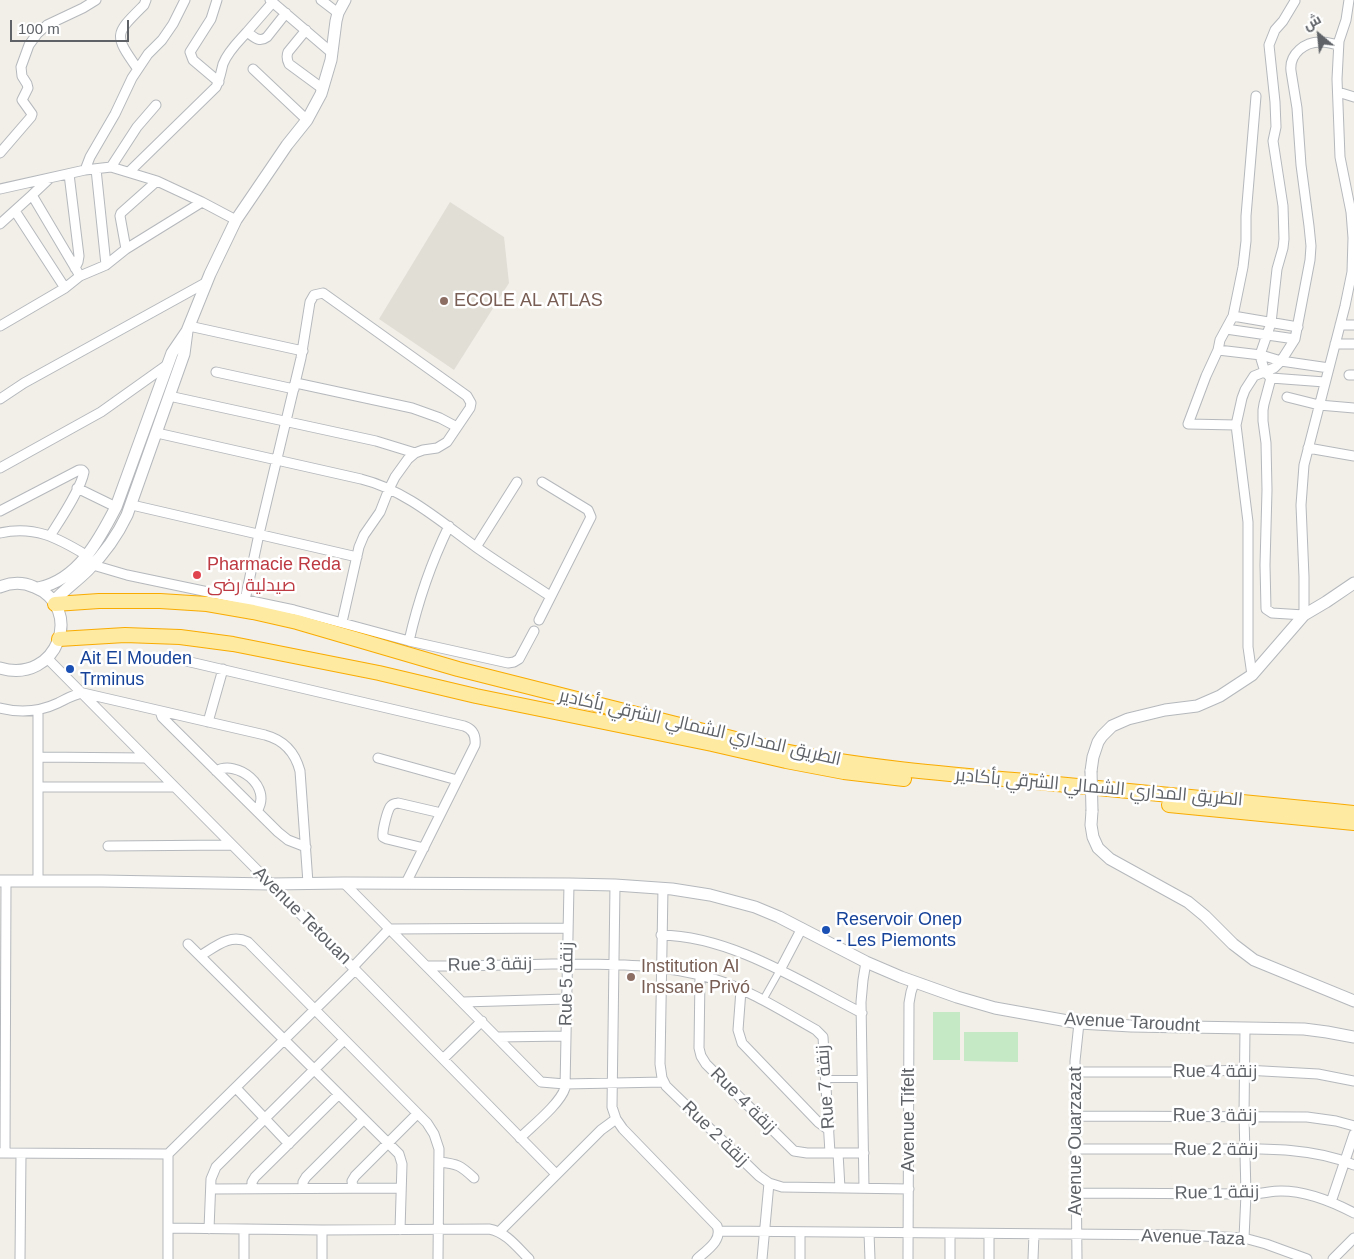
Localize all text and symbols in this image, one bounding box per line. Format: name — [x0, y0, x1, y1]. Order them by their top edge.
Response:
scale bar — [12, 10, 131, 42]
north arrow — [1294, 10, 1344, 60]
text: ش — [1300, 10, 1324, 33]
text: 100 m — [18, 20, 60, 37]
place label: ECOLE AL ATLAS — [454, 290, 603, 312]
marker: ECOLE AL ATLAS — [438, 295, 450, 307]
place label: Pharmacie Reda صيدلية رضى — [207, 554, 341, 596]
marker: Pharmacie Reda صيدلية رضى — [191, 569, 203, 581]
place label: Ait El Mouden Trminus — [80, 648, 192, 691]
marker: Ait El Mouden Trminus — [64, 663, 76, 675]
street label: الطريق المداري الشمالي الشرقي بأكادير — [557, 685, 843, 771]
street label: الطريق المداري الشمالي الشرقي بأكادير — [954, 765, 1244, 811]
street label: Avenue Tetouan — [248, 862, 356, 970]
place label: Reservoir Onep - Les Piemonts — [836, 909, 962, 952]
marker: Reservoir Onep - Les Piemonts — [820, 924, 832, 936]
street label: Rue 5 زنقة — [555, 942, 579, 1026]
street label: Rue 3 زنقة — [448, 953, 532, 977]
place label: Institution Al Inssane Privó — [641, 956, 750, 999]
marker: Institution Al Inssane Privó — [625, 971, 637, 983]
street label: Avenue Taroudnt — [1064, 1009, 1200, 1037]
street label: Rue 7 زنقة — [812, 1044, 840, 1130]
street label: Rue 4 زنقة — [1173, 1061, 1257, 1083]
street label: Rue 4 زنقة — [705, 1063, 781, 1139]
street label: Avenue Ouarzazat — [1065, 1067, 1087, 1215]
street label: Avenue Tifelt — [898, 1068, 920, 1172]
street label: Rue 2 زنقة — [677, 1097, 753, 1171]
street label: Rue 3 زنقة — [1173, 1105, 1257, 1127]
street label: Rue 2 زنقة — [1174, 1139, 1258, 1161]
street label: Rue 1 زنقة — [1175, 1181, 1259, 1205]
street label: Avenue Taza — [1141, 1225, 1245, 1251]

